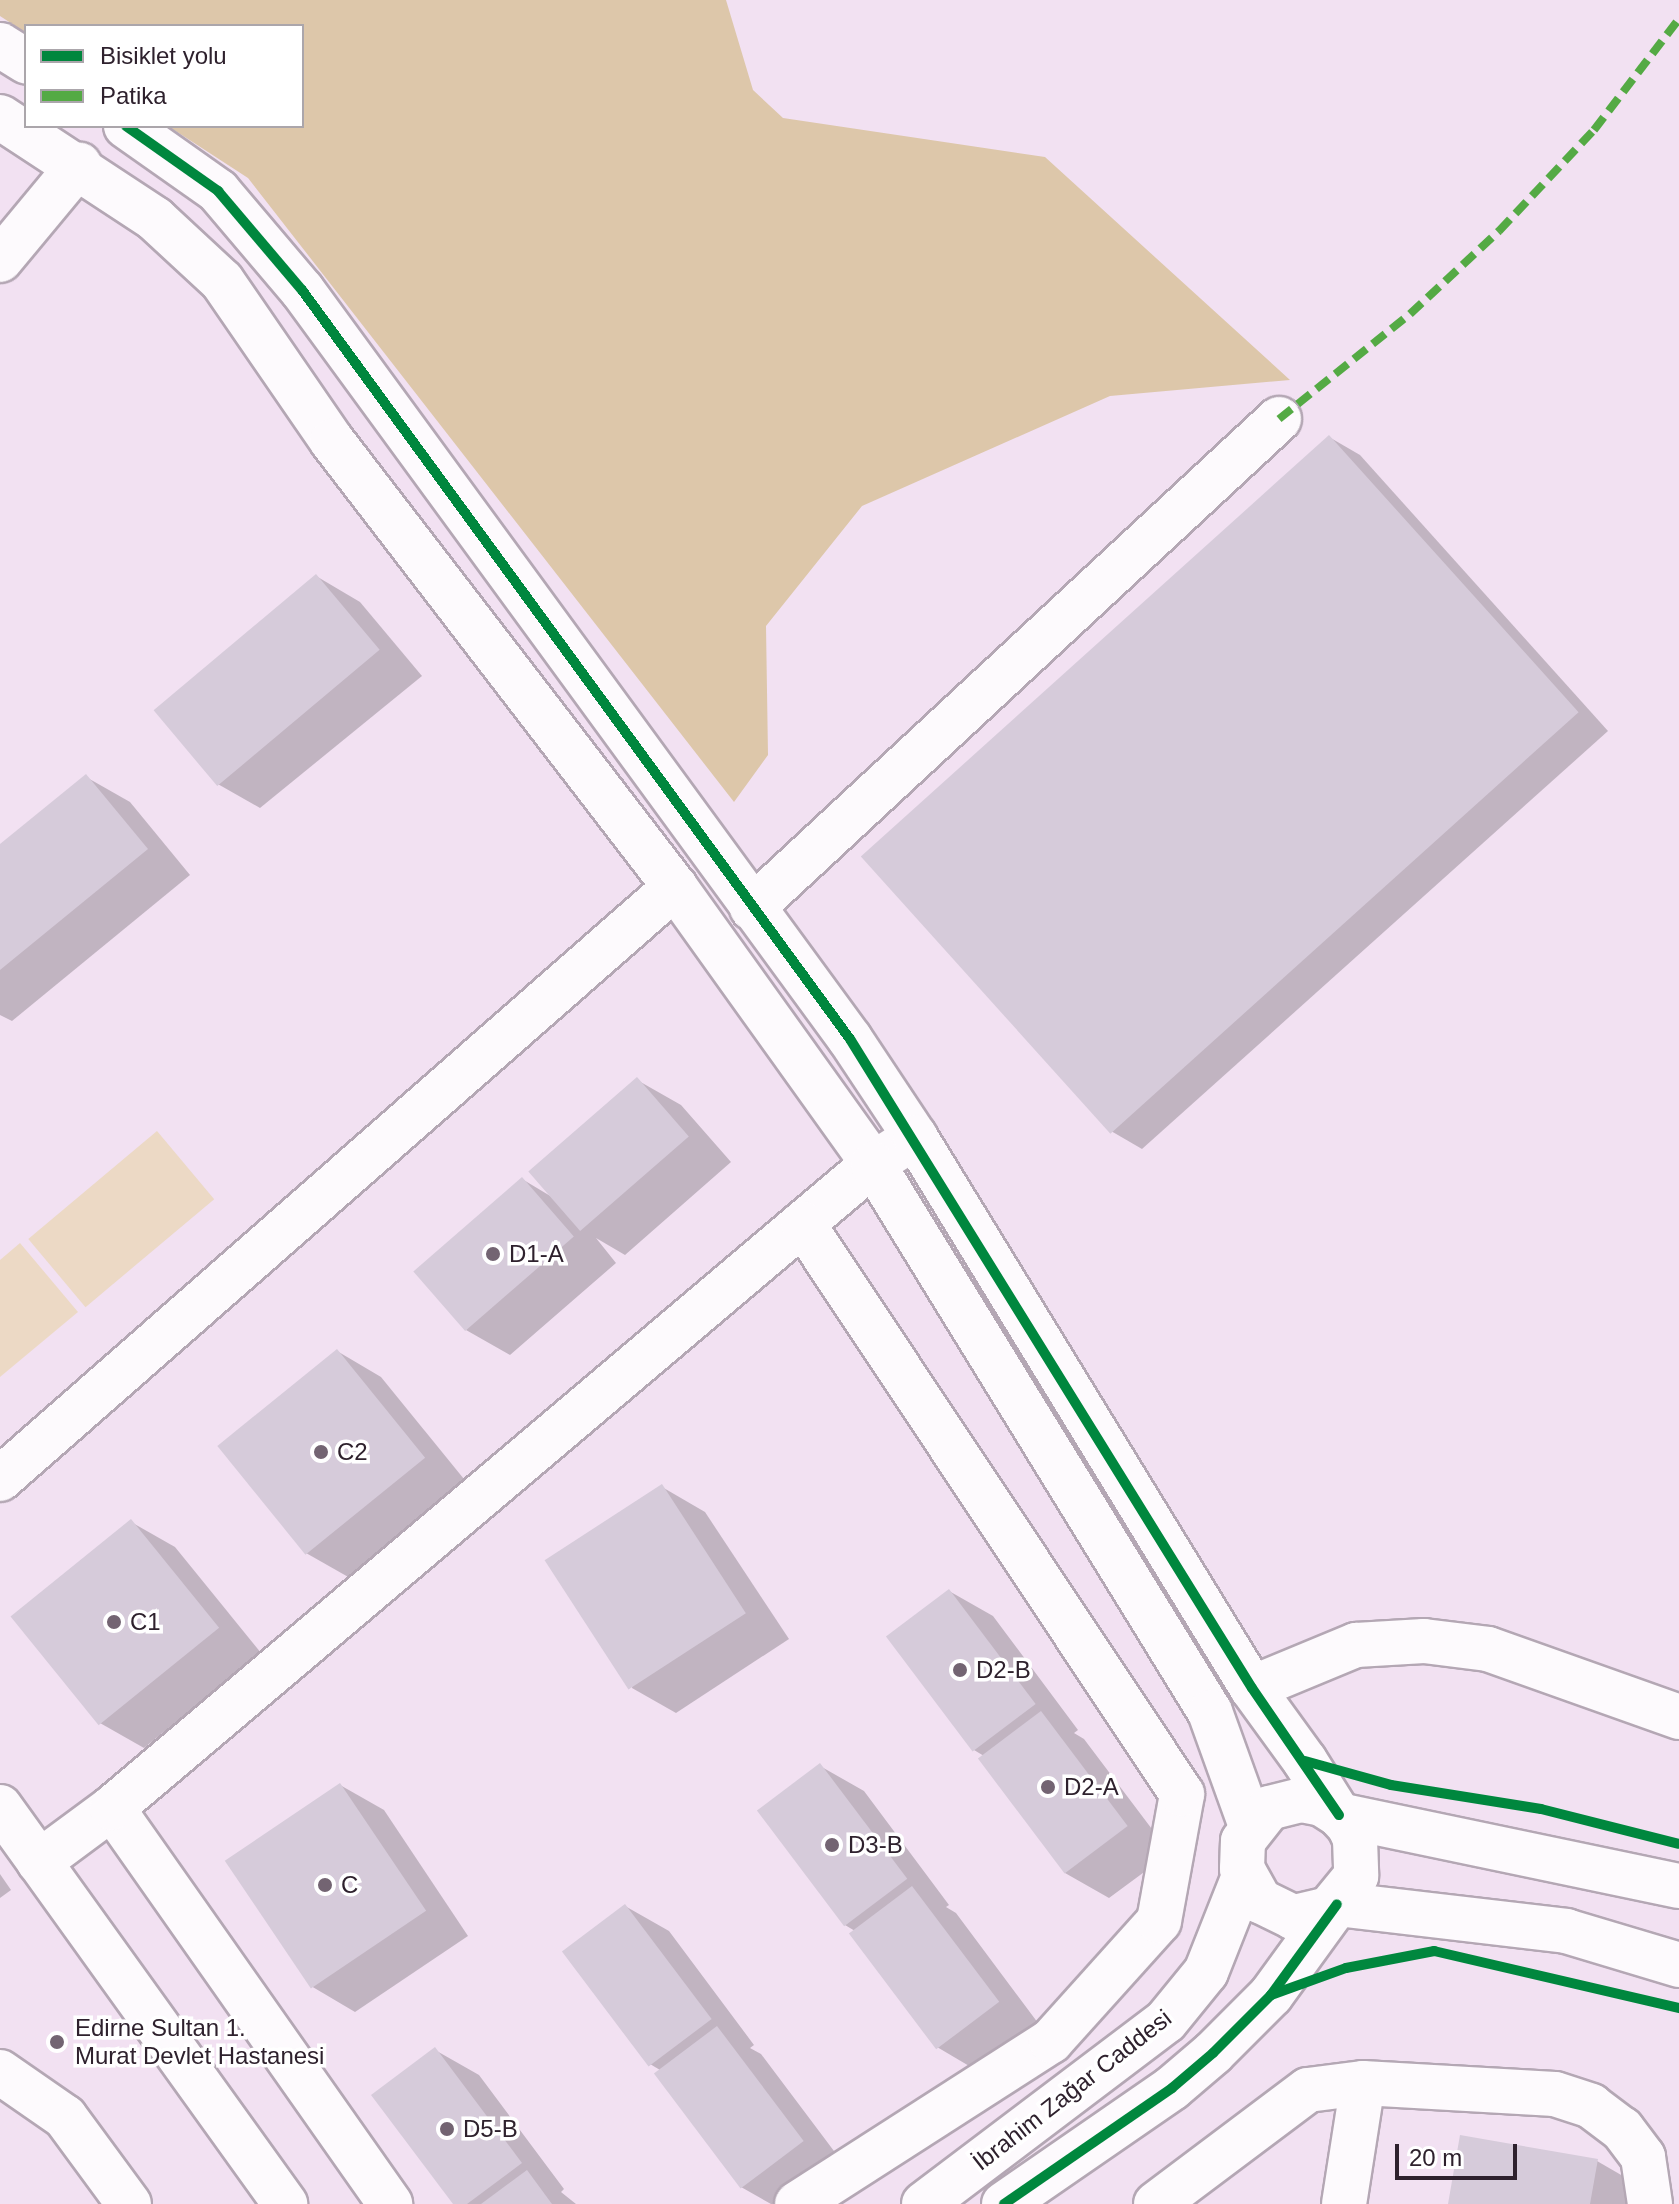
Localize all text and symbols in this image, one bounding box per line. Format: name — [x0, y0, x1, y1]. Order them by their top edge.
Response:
legend — [24, 24, 304, 128]
text: Bisiklet yolu — [100, 42, 227, 69]
text: Patika — [100, 82, 167, 109]
place label: D1-A — [509, 1240, 564, 1268]
marker: D1-A — [484, 1245, 502, 1263]
place label: C2 — [337, 1438, 368, 1466]
marker: C2 — [312, 1443, 330, 1461]
place label: C1 — [130, 1608, 161, 1636]
marker: C1 — [105, 1613, 123, 1631]
place label: D2-B — [976, 1656, 1031, 1684]
marker: D2-B — [951, 1661, 969, 1679]
place label: D2-A — [1064, 1773, 1119, 1801]
marker: D2-A — [1039, 1778, 1057, 1796]
place label: D3-B — [848, 1831, 903, 1859]
marker: D3-B — [823, 1836, 841, 1854]
place label: C — [341, 1871, 358, 1899]
marker: C — [316, 1876, 334, 1894]
street label: İbrahim Zağar Caddesi — [967, 2004, 1177, 2176]
place label: Edirne Sultan 1. Murat Devlet Hastanesi — [75, 2014, 324, 2070]
marker: Edirne Sultan 1. Murat Devlet Hastanesi — [46, 2031, 68, 2053]
place label: D5-B — [463, 2115, 518, 2143]
marker: D5-B — [438, 2120, 456, 2138]
scale bar — [1399, 2128, 1521, 2178]
text: 20 m — [1409, 2144, 1462, 2171]

